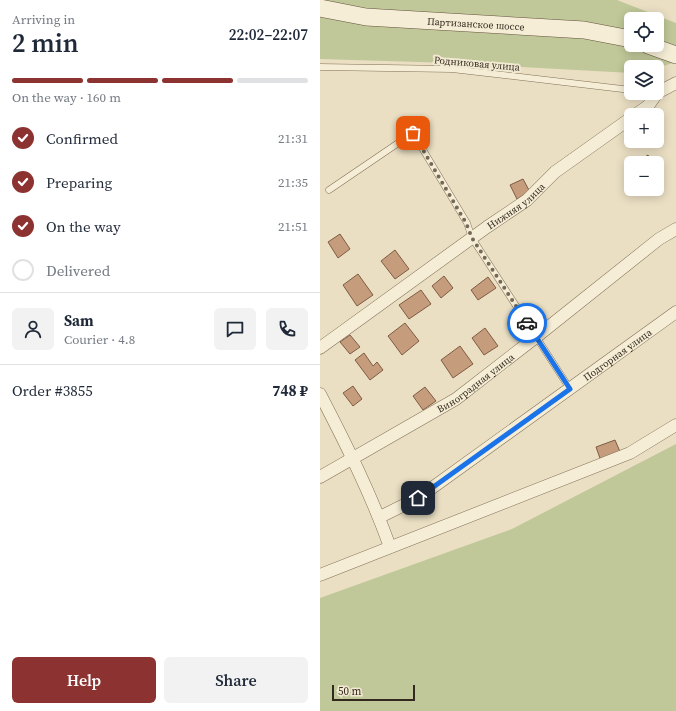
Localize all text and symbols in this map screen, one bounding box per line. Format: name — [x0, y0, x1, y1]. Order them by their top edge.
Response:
text: Arriving in — [12, 11, 75, 28]
map controls — [624, 12, 664, 196]
button: locate — [624, 12, 664, 52]
street label: Партизанское шоссе — [427, 15, 525, 33]
text: 22:02–22:07 — [229, 24, 308, 45]
text: 2 min — [12, 25, 79, 61]
street label: Родниковая улица — [433, 53, 521, 74]
button: layers — [624, 60, 664, 100]
text: On the way · 160 m — [12, 89, 121, 106]
button: + — [624, 108, 664, 148]
pin — [396, 116, 430, 150]
icon: bag — [402, 122, 424, 144]
icon: check — [12, 127, 34, 149]
text: Confirmed — [46, 128, 118, 149]
text: 21:31 — [278, 130, 308, 147]
button: − — [624, 156, 664, 196]
icon: check — [12, 171, 34, 193]
text: Preparing — [46, 172, 112, 193]
text: 21:35 — [278, 174, 308, 191]
street label: Нижняя улица — [485, 179, 548, 232]
icon: check — [12, 215, 34, 237]
text: On the way — [46, 216, 121, 237]
text: 21:51 — [278, 218, 308, 235]
text: Delivered — [46, 260, 110, 281]
courier — [507, 303, 547, 343]
button: person — [12, 308, 54, 350]
button: chat — [214, 308, 256, 350]
button: phone — [266, 308, 308, 350]
text: Sam — [64, 310, 94, 331]
icon: car — [516, 312, 538, 334]
street label: Подгорная улица — [581, 325, 655, 384]
text: Courier · 4.8 — [64, 331, 135, 348]
street label: Виноградная улица — [435, 350, 518, 416]
text: Order #3855 — [12, 380, 93, 401]
text: 748 ₽ — [272, 380, 308, 401]
pin — [401, 481, 435, 515]
icon: home — [407, 487, 429, 509]
button: Help — [12, 657, 156, 703]
button: Share — [164, 657, 308, 703]
scale bar — [332, 683, 415, 702]
text: 50 m — [338, 684, 361, 699]

